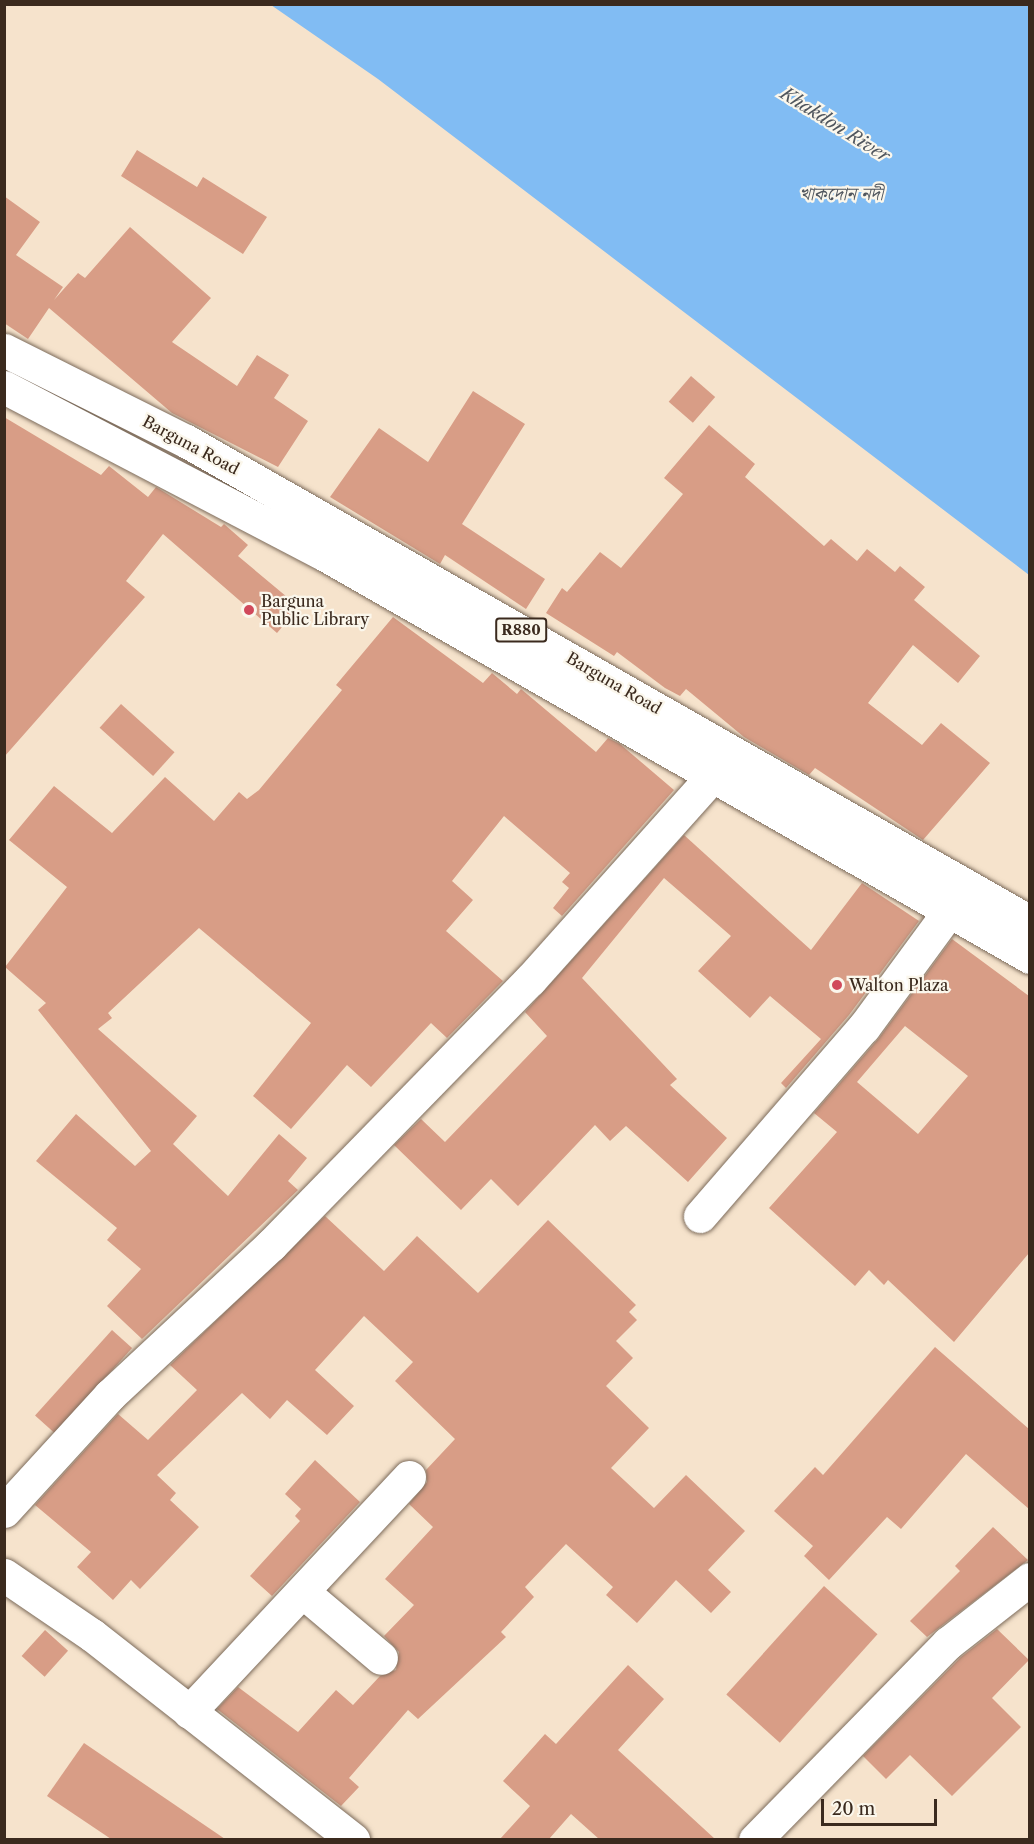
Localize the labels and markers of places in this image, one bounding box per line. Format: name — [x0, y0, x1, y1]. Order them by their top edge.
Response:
place label: Barguna Public Library — [261, 591, 369, 629]
marker: Barguna Public Library — [242, 603, 256, 617]
place label: Walton Plaza — [849, 975, 948, 995]
marker: Walton Plaza — [830, 978, 844, 992]

